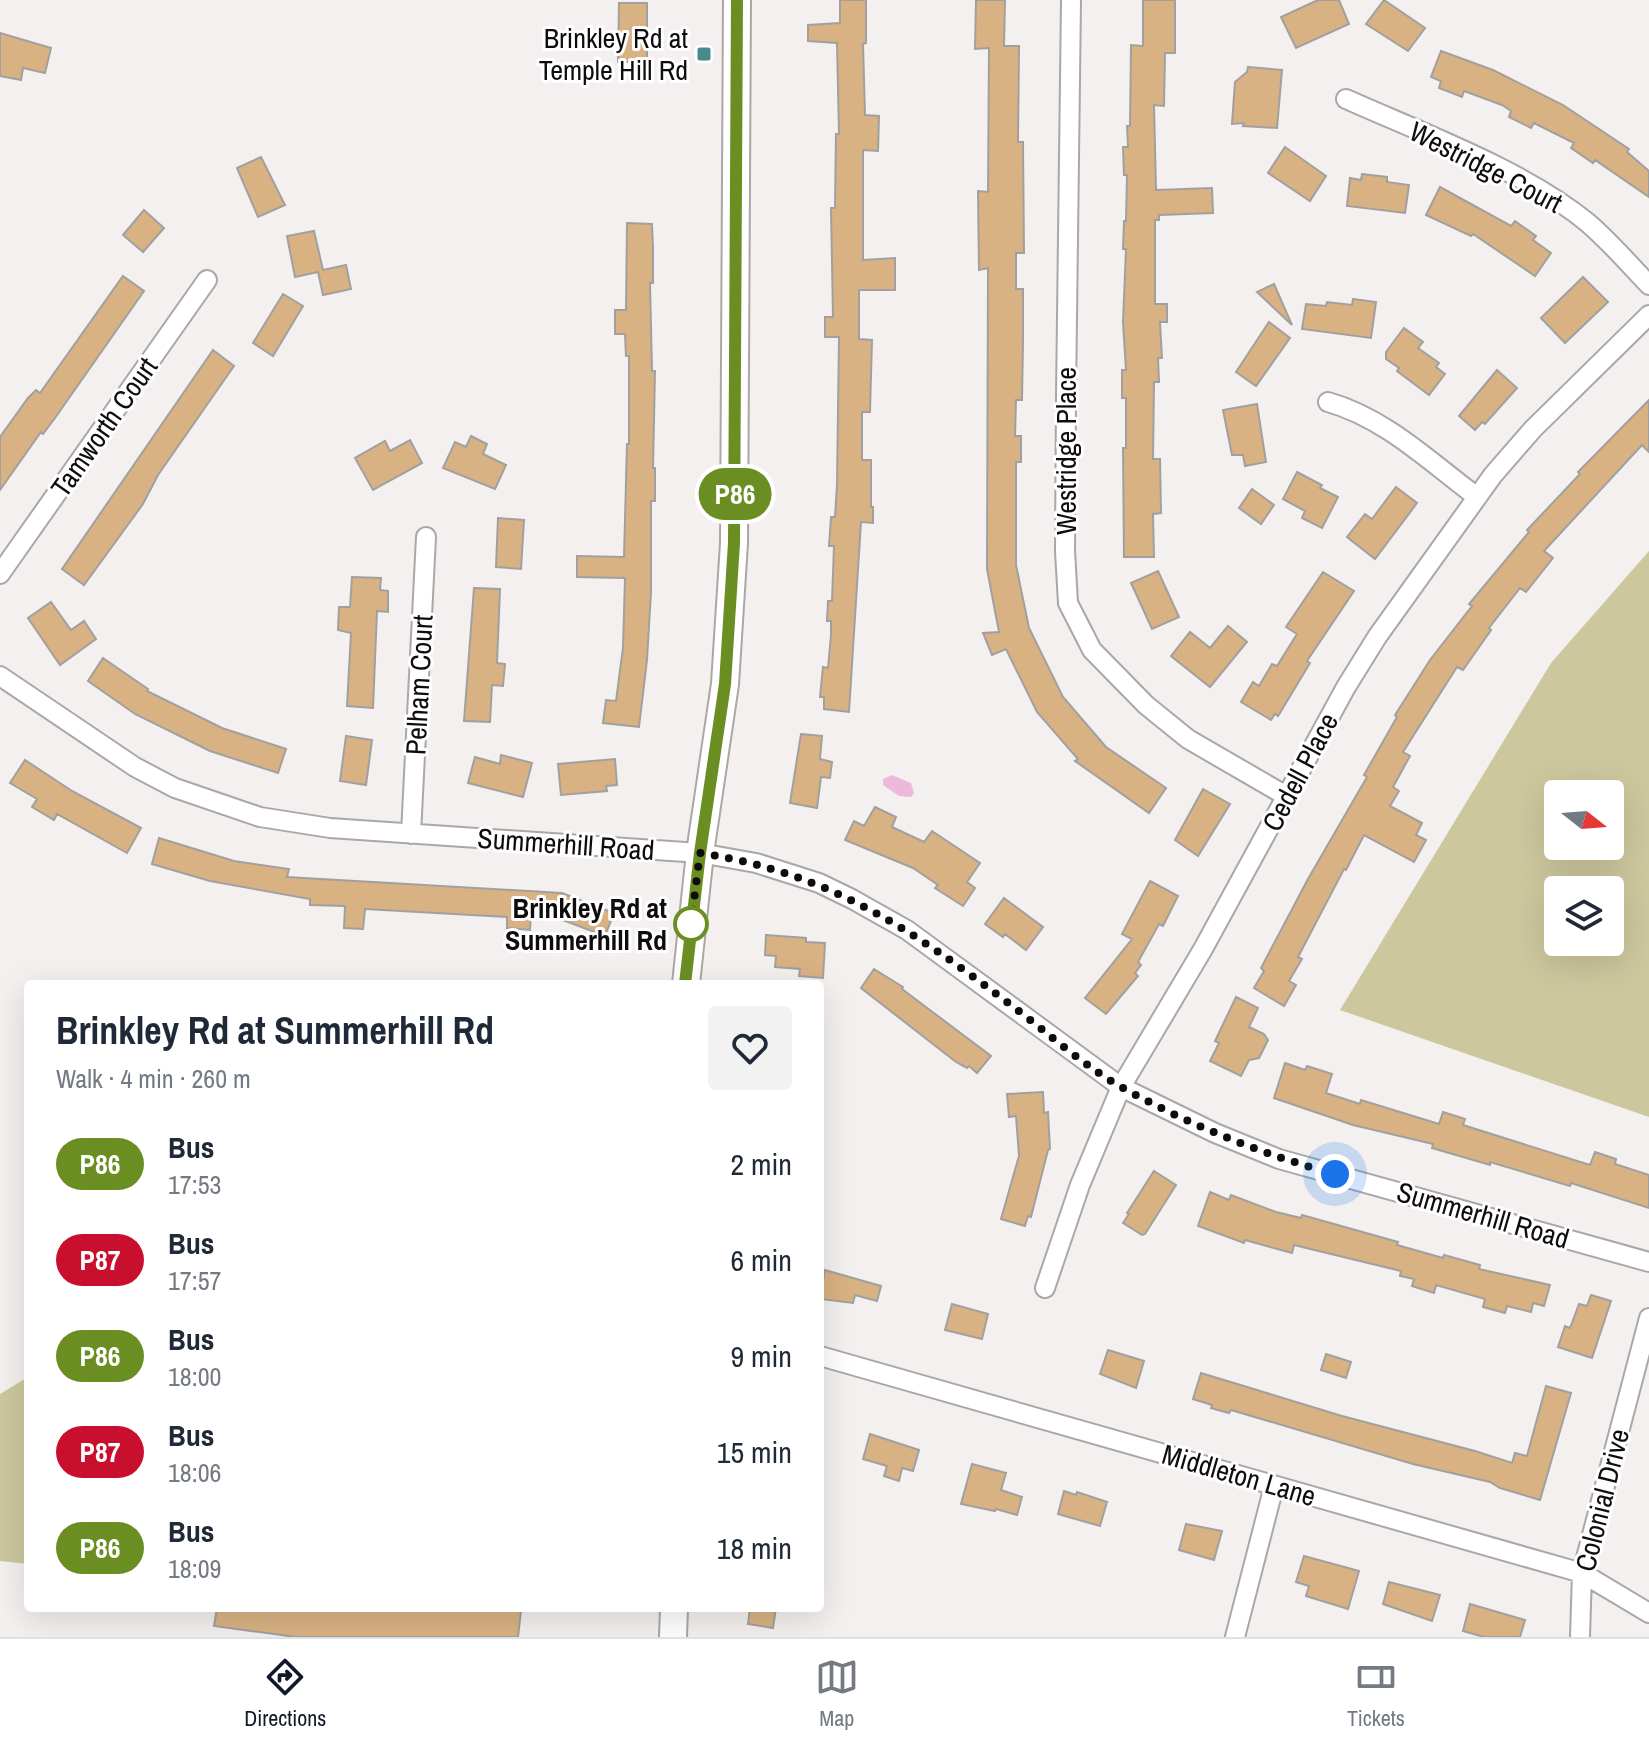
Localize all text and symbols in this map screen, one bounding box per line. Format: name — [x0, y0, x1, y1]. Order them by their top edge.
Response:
place label: Brinkley Rd at Temple Hill Rd — [539, 19, 688, 89]
marker: Brinkley Rd at Temple Hill Rd — [695, 45, 713, 63]
street label: Westridge Court — [1403, 112, 1569, 222]
street label: Tamworth Court — [42, 350, 166, 504]
street label: Westridge Place — [1047, 367, 1085, 535]
line badge: P86 — [689, 468, 781, 520]
text: P86 — [715, 475, 755, 513]
street label: Pelham Court — [396, 614, 442, 756]
street label: Cedell Place — [1253, 706, 1347, 838]
north arrow — [1544, 780, 1624, 860]
map controls — [1544, 780, 1624, 956]
street label: Summerhill Road — [476, 819, 656, 869]
button: layers — [1544, 876, 1624, 956]
place label: Brinkley Rd at Summerhill Rd — [505, 889, 667, 959]
marker: Brinkley Rd at Summerhill Rd — [674, 907, 708, 941]
text: Brinkley Rd at Summerhill Rd — [56, 1005, 494, 1056]
button: heart — [708, 1006, 792, 1090]
text: Walk · 4 min · 260 m — [56, 1061, 251, 1096]
text: Bus — [168, 1127, 214, 1167]
text: 2 min — [730, 1144, 792, 1184]
text: P86 — [80, 1145, 120, 1183]
your location — [1315, 1154, 1355, 1194]
text: 17:53 — [168, 1167, 221, 1202]
street label: Summerhill Road — [1393, 1172, 1573, 1258]
text: Bus — [168, 1223, 214, 1263]
text: 6 min — [730, 1240, 792, 1280]
text: P87 — [80, 1241, 120, 1279]
text: 17:57 — [168, 1263, 221, 1298]
text: Bus — [168, 1319, 214, 1359]
text: 9 min — [730, 1336, 792, 1376]
text: P86 — [80, 1337, 120, 1375]
text: 18:00 — [168, 1359, 221, 1394]
text: Bus — [168, 1415, 214, 1455]
street label: Colonial Drive — [1566, 1425, 1638, 1575]
text: 15 min — [717, 1432, 792, 1472]
text: P87 — [80, 1433, 120, 1471]
street label: Middleton Lane — [1158, 1435, 1320, 1515]
text: 18:06 — [168, 1455, 221, 1490]
text: Bus — [168, 1511, 214, 1551]
text: 18 min — [717, 1528, 792, 1568]
text: P86 — [80, 1529, 120, 1567]
text: 18:09 — [168, 1551, 221, 1586]
tab: Directions — [244, 1655, 326, 1733]
tab: Map — [815, 1655, 859, 1733]
tab: Tickets — [1347, 1655, 1405, 1733]

